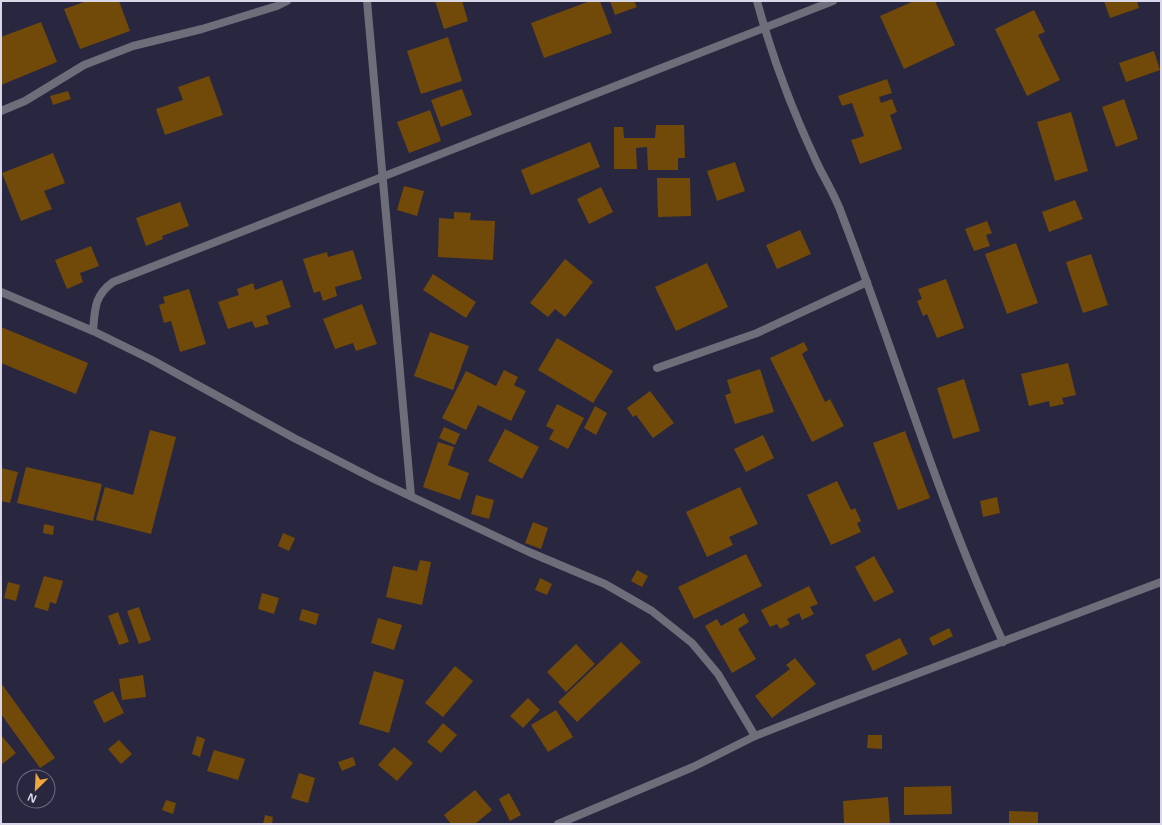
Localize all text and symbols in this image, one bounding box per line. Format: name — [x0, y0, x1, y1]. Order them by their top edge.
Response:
north arrow — [16, 769, 56, 809]
text: N — [25, 790, 39, 807]

